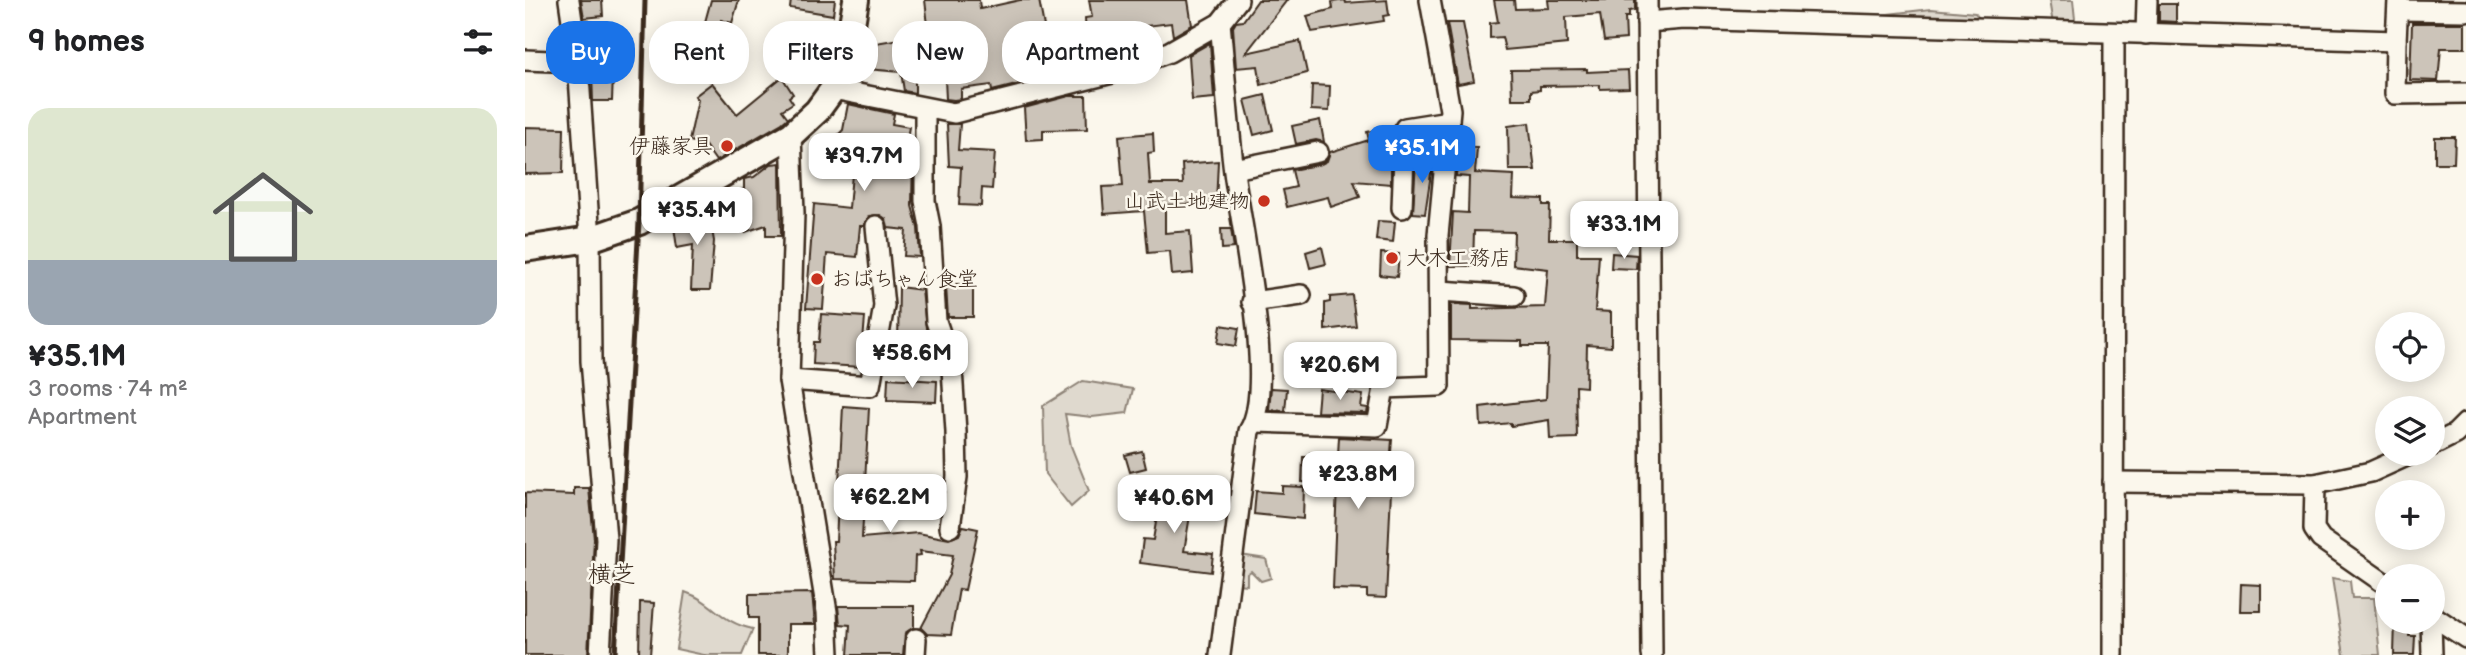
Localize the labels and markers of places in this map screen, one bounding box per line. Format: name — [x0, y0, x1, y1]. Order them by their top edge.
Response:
pin: ¥35.1M — [1365, 125, 1479, 185]
place label: 伊藤家具 — [629, 134, 713, 159]
pin: ¥39.7M — [807, 134, 921, 193]
marker: 伊藤家具 — [719, 138, 735, 154]
pin: ¥35.4M — [640, 188, 754, 247]
place label: 山武土地建物 — [1124, 189, 1250, 214]
marker: 山武土地建物 — [1256, 193, 1272, 209]
pin: ¥33.1M — [1567, 202, 1681, 261]
place label: 大木工務店 — [1406, 246, 1511, 271]
marker: 大木工務店 — [1384, 250, 1400, 266]
place label: おばちゃん食堂 — [831, 267, 978, 292]
marker: おばちゃん食堂 — [809, 271, 825, 287]
pin: ¥58.6M — [855, 330, 969, 390]
pin: ¥20.6M — [1283, 342, 1397, 402]
pin: ¥23.8M — [1301, 452, 1415, 511]
pin: ¥62.2M — [833, 475, 947, 534]
pin: ¥40.6M — [1117, 476, 1231, 535]

